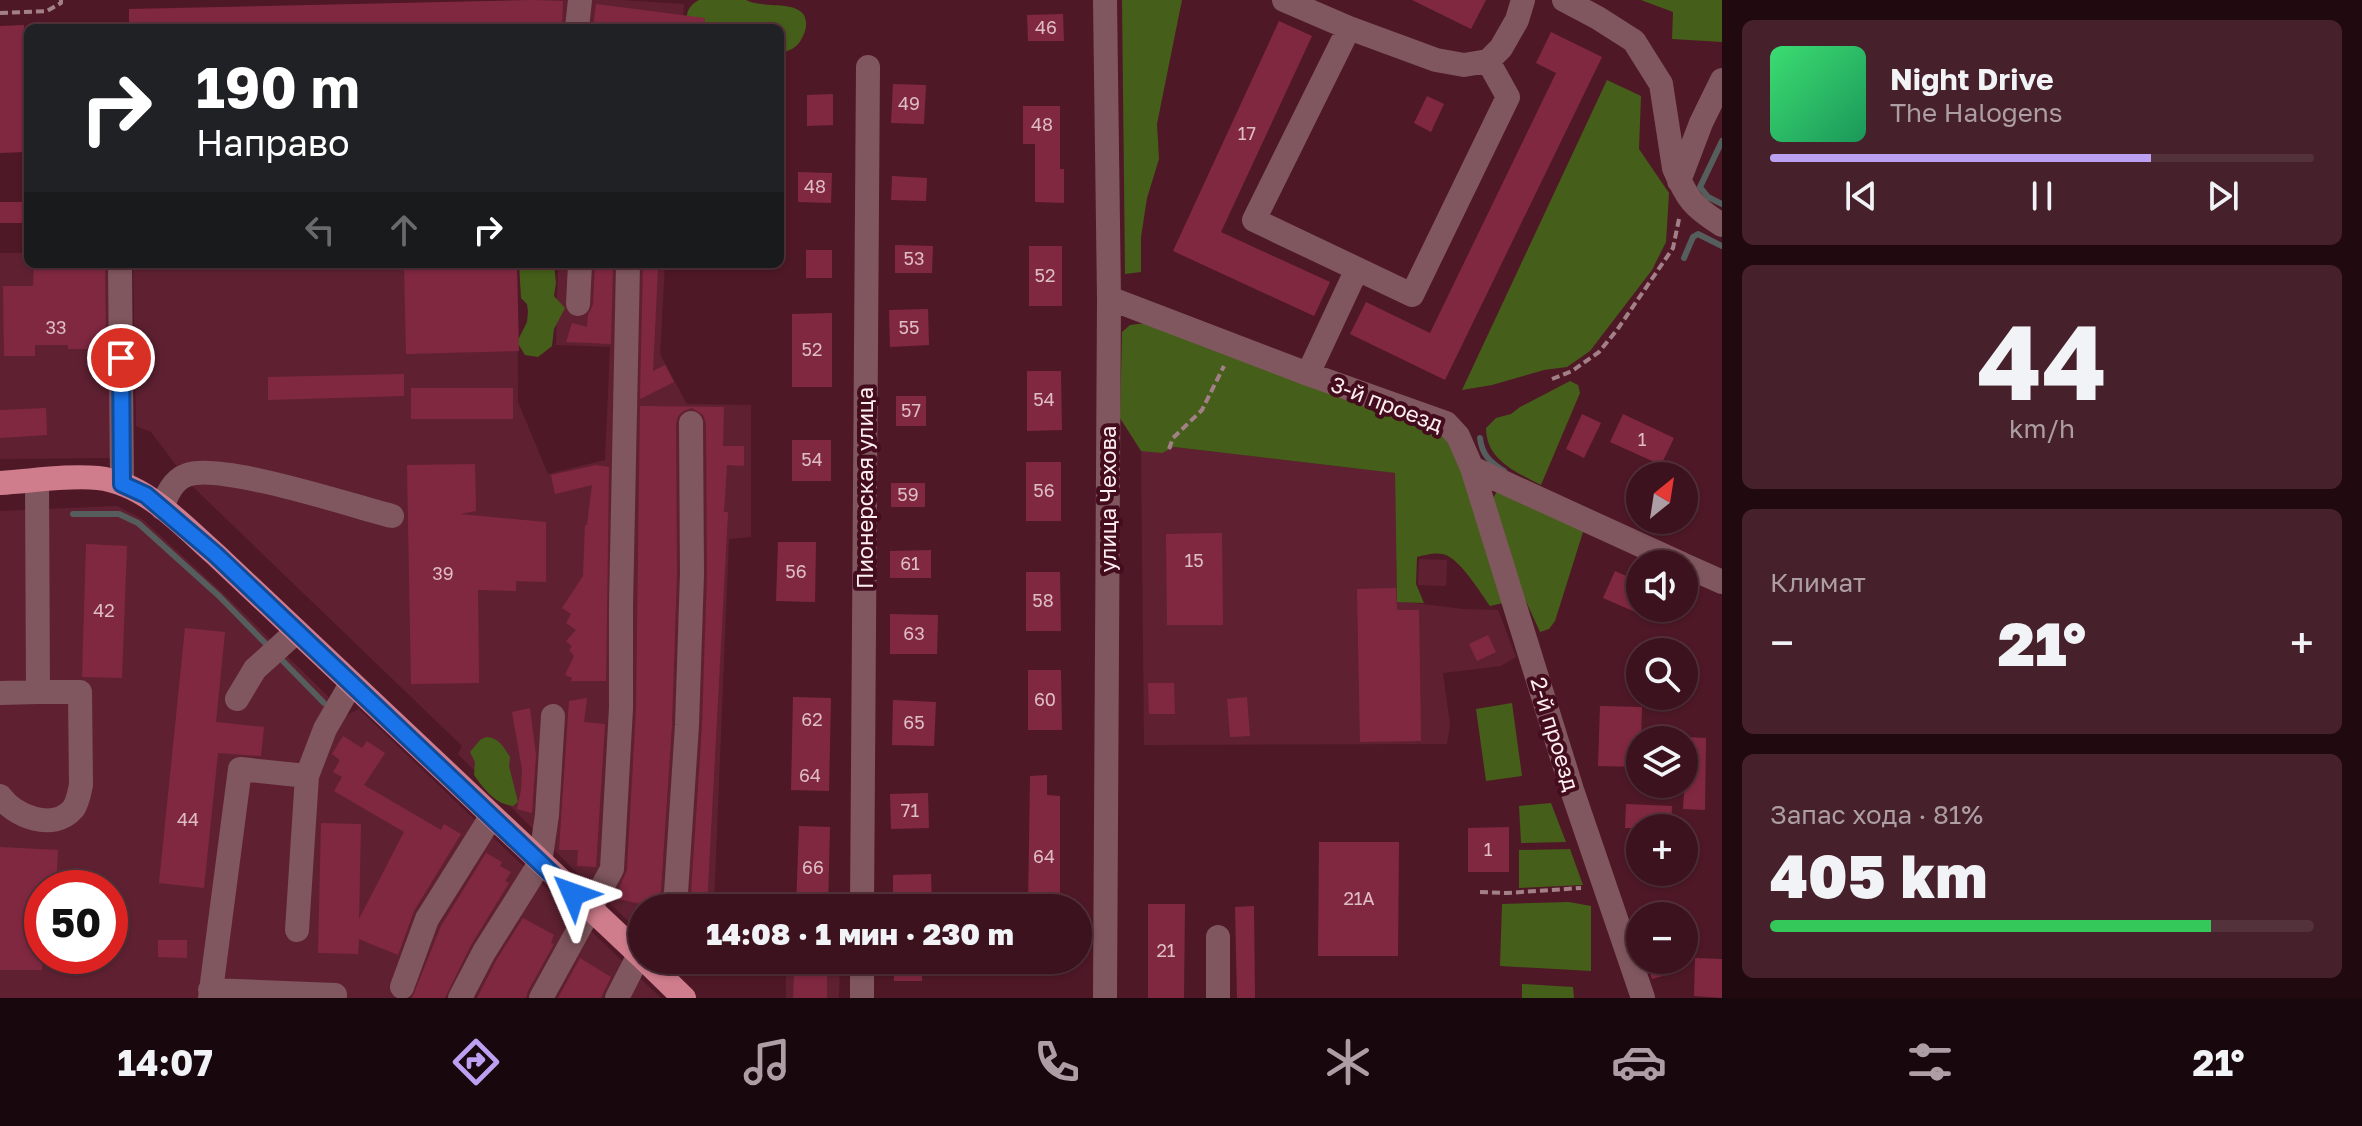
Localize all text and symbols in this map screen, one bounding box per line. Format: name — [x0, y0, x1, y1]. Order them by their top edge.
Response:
house number: 46 — [1035, 16, 1057, 38]
text: 190 m — [196, 53, 360, 120]
icon: right — [64, 56, 168, 160]
text: Night Drive — [1890, 61, 2054, 97]
house number: 49 — [898, 92, 920, 114]
text: The Halogens — [1890, 97, 2063, 128]
house number: 48 — [1031, 113, 1053, 135]
text: Направо — [196, 121, 350, 164]
house number: 17 — [1238, 122, 1256, 144]
icon: previous — [1839, 174, 1883, 218]
icon: pause — [2020, 174, 2064, 218]
icon: next — [2201, 174, 2245, 218]
house number: 48 — [804, 175, 826, 197]
icon: left — [298, 208, 342, 252]
icon: ahead — [382, 208, 426, 252]
icon: right — [466, 208, 510, 252]
house number: 53 — [904, 247, 924, 269]
house number: 52 — [1035, 264, 1055, 286]
text: 44 — [1977, 298, 2107, 423]
house number: 33 — [45, 316, 67, 338]
house number: 55 — [899, 316, 919, 338]
pin — [87, 324, 155, 392]
icon: arrive — [99, 336, 143, 380]
house number: 52 — [802, 338, 822, 360]
street label: 3-й проезд — [1327, 370, 1447, 437]
street label: Пионерская улица — [851, 387, 878, 589]
house number: 54 — [1033, 388, 1055, 410]
house number: 57 — [901, 399, 921, 421]
text: km/h — [2009, 413, 2075, 444]
street label: улица Чехова — [1094, 426, 1121, 572]
house number: 1 — [1638, 428, 1647, 450]
house number: 54 — [801, 448, 823, 470]
north arrow — [1626, 462, 1698, 534]
map controls — [1626, 462, 1698, 974]
house number: 56 — [1033, 479, 1055, 501]
house number: 59 — [897, 483, 919, 505]
house number: 15 — [1184, 549, 1204, 571]
button: sound — [1626, 550, 1698, 622]
house number: 61 — [900, 552, 920, 574]
house number: 56 — [785, 560, 807, 582]
house number: 39 — [432, 562, 454, 584]
text: Климат — [1770, 567, 1866, 598]
house number: 58 — [1032, 589, 1054, 611]
house number: 42 — [93, 599, 115, 621]
text: 21° — [1998, 607, 2086, 679]
text: − — [1770, 616, 1794, 669]
text: + — [2290, 616, 2314, 669]
house number: 63 — [903, 622, 925, 644]
button: search — [1626, 638, 1698, 710]
street label: 2-й проезд — [1525, 674, 1586, 794]
house number: 60 — [1034, 688, 1056, 710]
house number: 62 — [801, 708, 823, 730]
house number: 65 — [903, 711, 925, 733]
button: layers — [1626, 726, 1698, 798]
house number: 64 — [799, 764, 821, 786]
house number: 71 — [901, 799, 919, 821]
text: Запас хода · 81% — [1770, 799, 1983, 830]
house number: 44 — [177, 808, 199, 830]
button: + — [1626, 814, 1698, 886]
house number: 1 — [1484, 838, 1493, 860]
text: 405 km — [1770, 839, 1987, 911]
house number: 64 — [1033, 845, 1055, 867]
position arrow — [531, 852, 615, 936]
house number: 66 — [802, 856, 824, 878]
speed limit sign: 50 — [24, 870, 128, 974]
house number: 21А — [1343, 887, 1375, 909]
button: − — [1626, 902, 1698, 974]
text: 14:08 · 1 мин · 230 m — [706, 916, 1014, 952]
house number: 21 — [1156, 939, 1176, 961]
icon: directions — [448, 1034, 504, 1090]
icon: music — [739, 1034, 795, 1090]
icon: phone — [1029, 1034, 1085, 1090]
icon: climate — [1320, 1034, 1376, 1090]
icon: car — [1611, 1034, 1667, 1090]
icon: filters — [1902, 1034, 1958, 1090]
text: 14:07 — [117, 1041, 213, 1084]
text: 21° — [2192, 1041, 2245, 1084]

